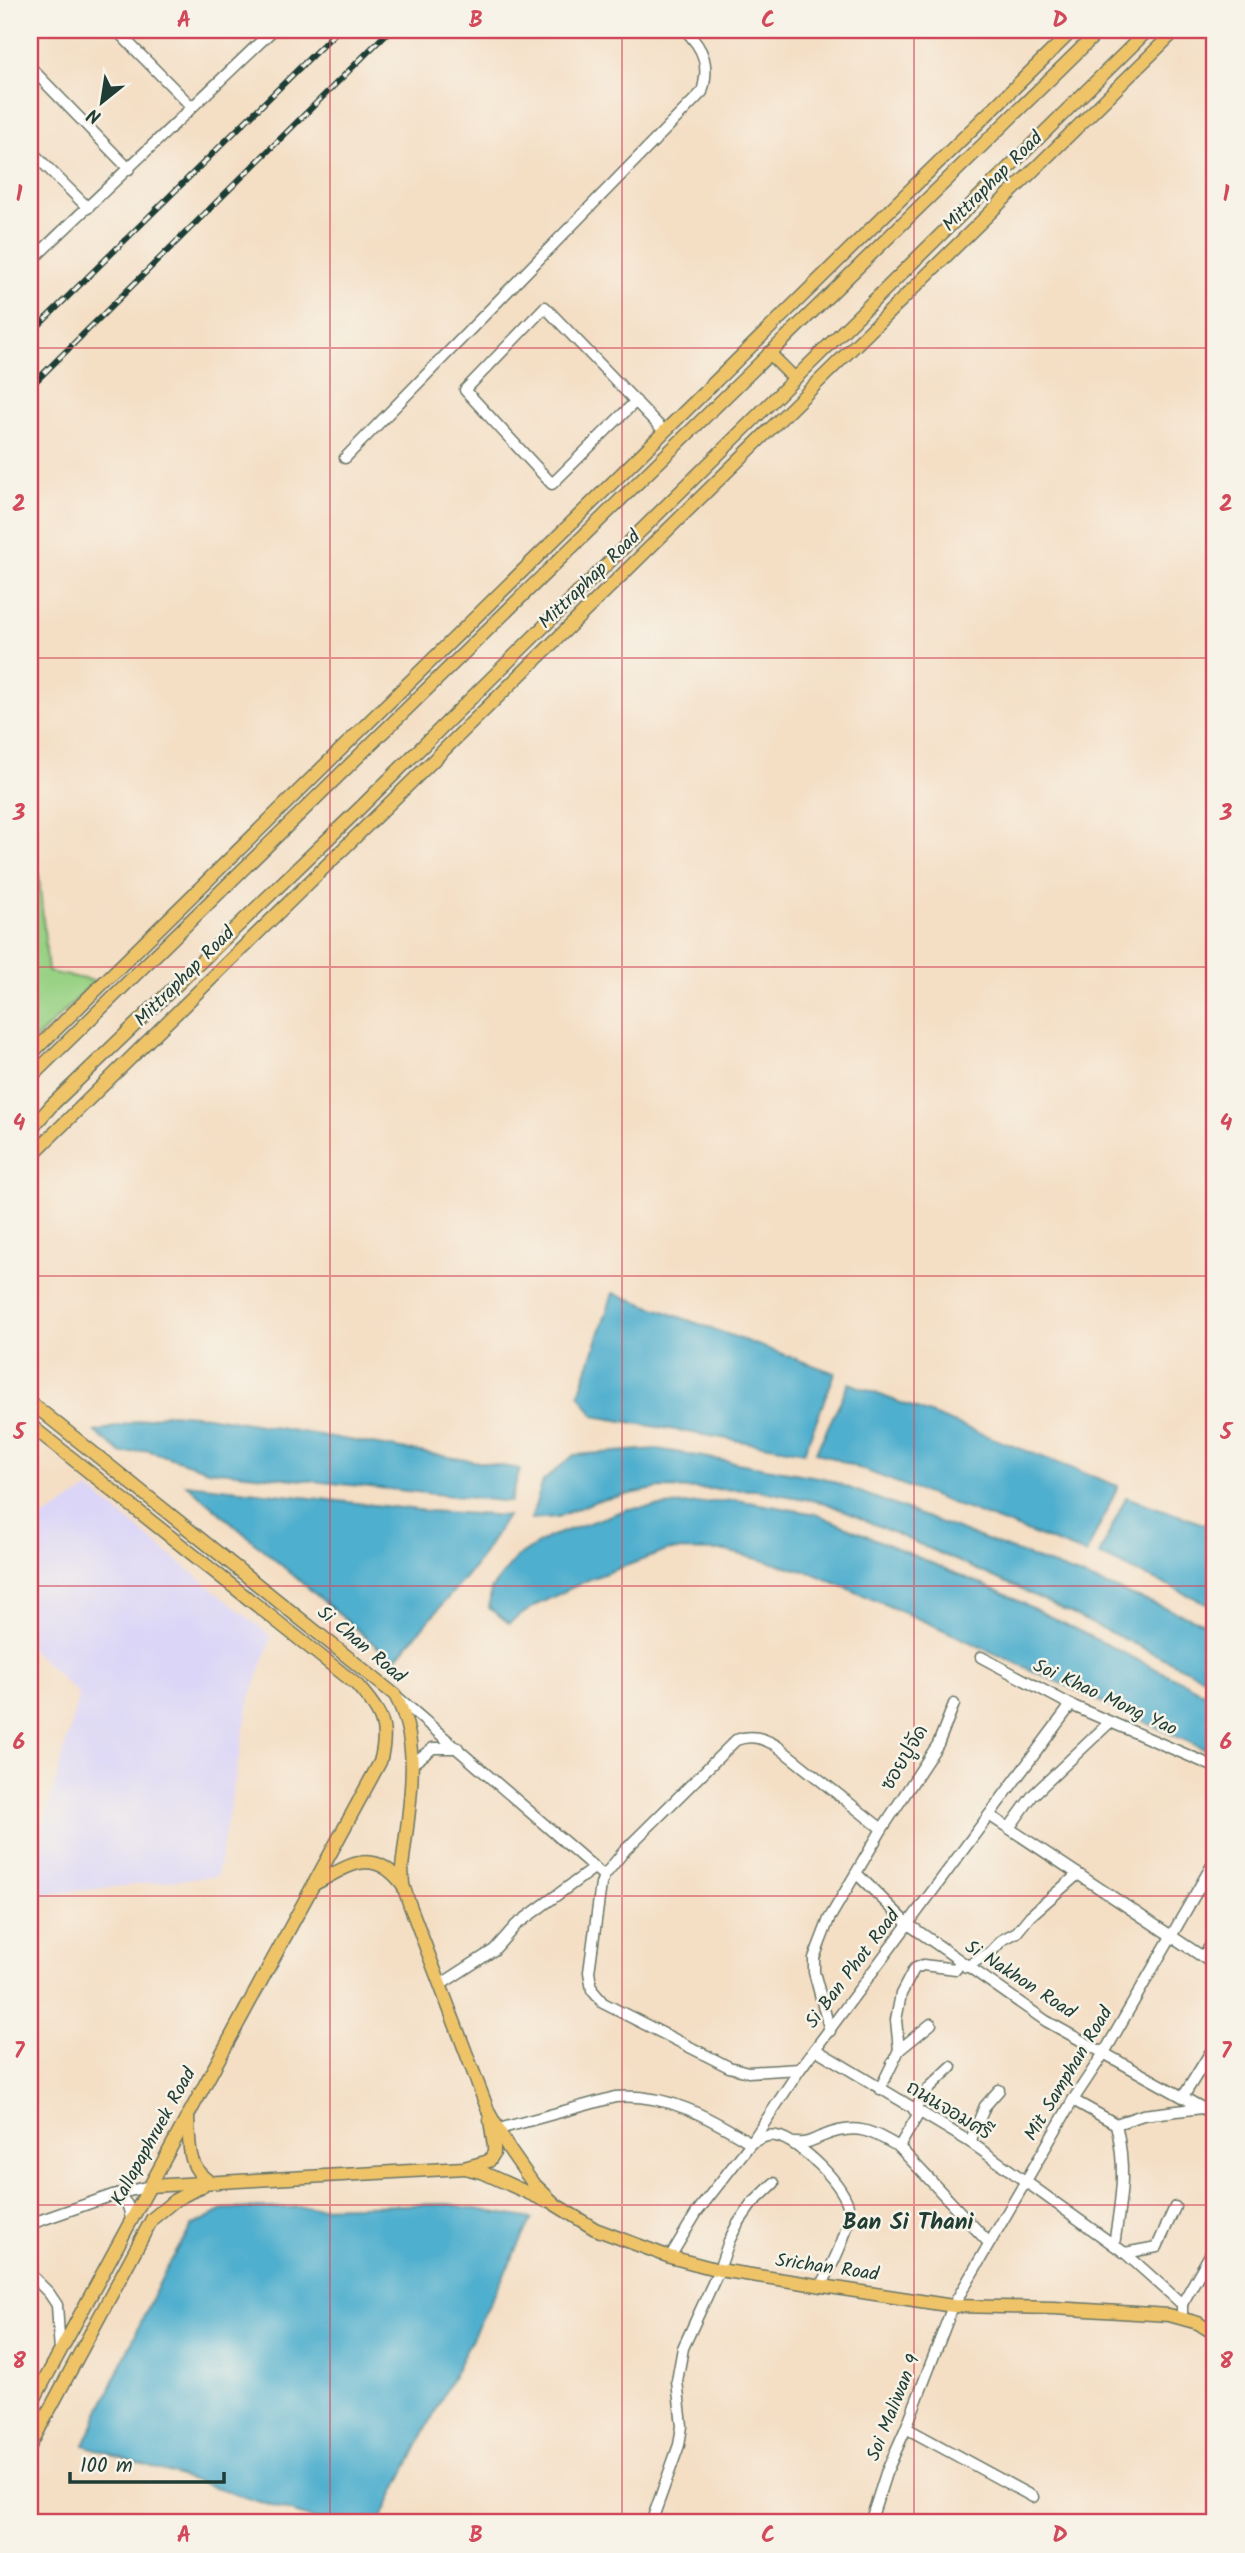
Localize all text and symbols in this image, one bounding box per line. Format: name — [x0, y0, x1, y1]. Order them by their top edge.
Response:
text: A — [177, 3, 191, 39]
text: B — [469, 3, 483, 39]
text: C — [761, 3, 775, 39]
text: D — [1052, 3, 1068, 39]
north arrow — [66, 66, 136, 136]
text: N — [82, 99, 107, 131]
street label: Mittraphap Road — [936, 124, 1051, 239]
text: 1 — [16, 177, 23, 213]
text: 1 — [1223, 177, 1230, 213]
text: 2 — [12, 487, 26, 523]
text: 2 — [1219, 487, 1233, 523]
street label: Mittraphap Road — [532, 523, 648, 637]
text: 3 — [12, 796, 26, 832]
text: 3 — [1219, 796, 1233, 832]
street label: Mittraphap Road — [128, 919, 243, 1034]
text: 4 — [13, 1106, 26, 1142]
text: 4 — [1220, 1106, 1233, 1142]
text: 5 — [12, 1415, 27, 1451]
text: 5 — [1219, 1415, 1234, 1451]
street label: Si Chan Road — [310, 1599, 413, 1692]
street label: Soi Khao Mong Yao — [1028, 1651, 1182, 1745]
street label: ซอยปูจัด — [873, 1719, 937, 1797]
text: 6 — [13, 1725, 25, 1761]
text: 6 — [1220, 1725, 1232, 1761]
street label: Si Ban Phot Road — [798, 1902, 908, 2035]
street label: Si Nakhon Road — [958, 1933, 1082, 2028]
street label: Mit Samphan Road — [1017, 2000, 1121, 2147]
text: 7 — [14, 2034, 26, 2070]
text: 7 — [1221, 2034, 1233, 2070]
street label: Kallapaphruek Road — [103, 2062, 205, 2212]
street label: ถนนจอมศรี — [900, 2073, 998, 2149]
district label: Ban Si Thani — [842, 2205, 975, 2241]
street label: Srichan Road — [773, 2246, 881, 2290]
text: 8 — [12, 2344, 26, 2380]
text: 8 — [1219, 2344, 1233, 2380]
street label: Soi Maliwan 9 — [859, 2350, 929, 2466]
scale bar — [70, 2441, 224, 2485]
text: 100 m — [80, 2450, 133, 2483]
text: A — [177, 2518, 191, 2553]
text: B — [469, 2518, 483, 2553]
text: C — [761, 2518, 775, 2553]
text: D — [1052, 2518, 1068, 2553]

